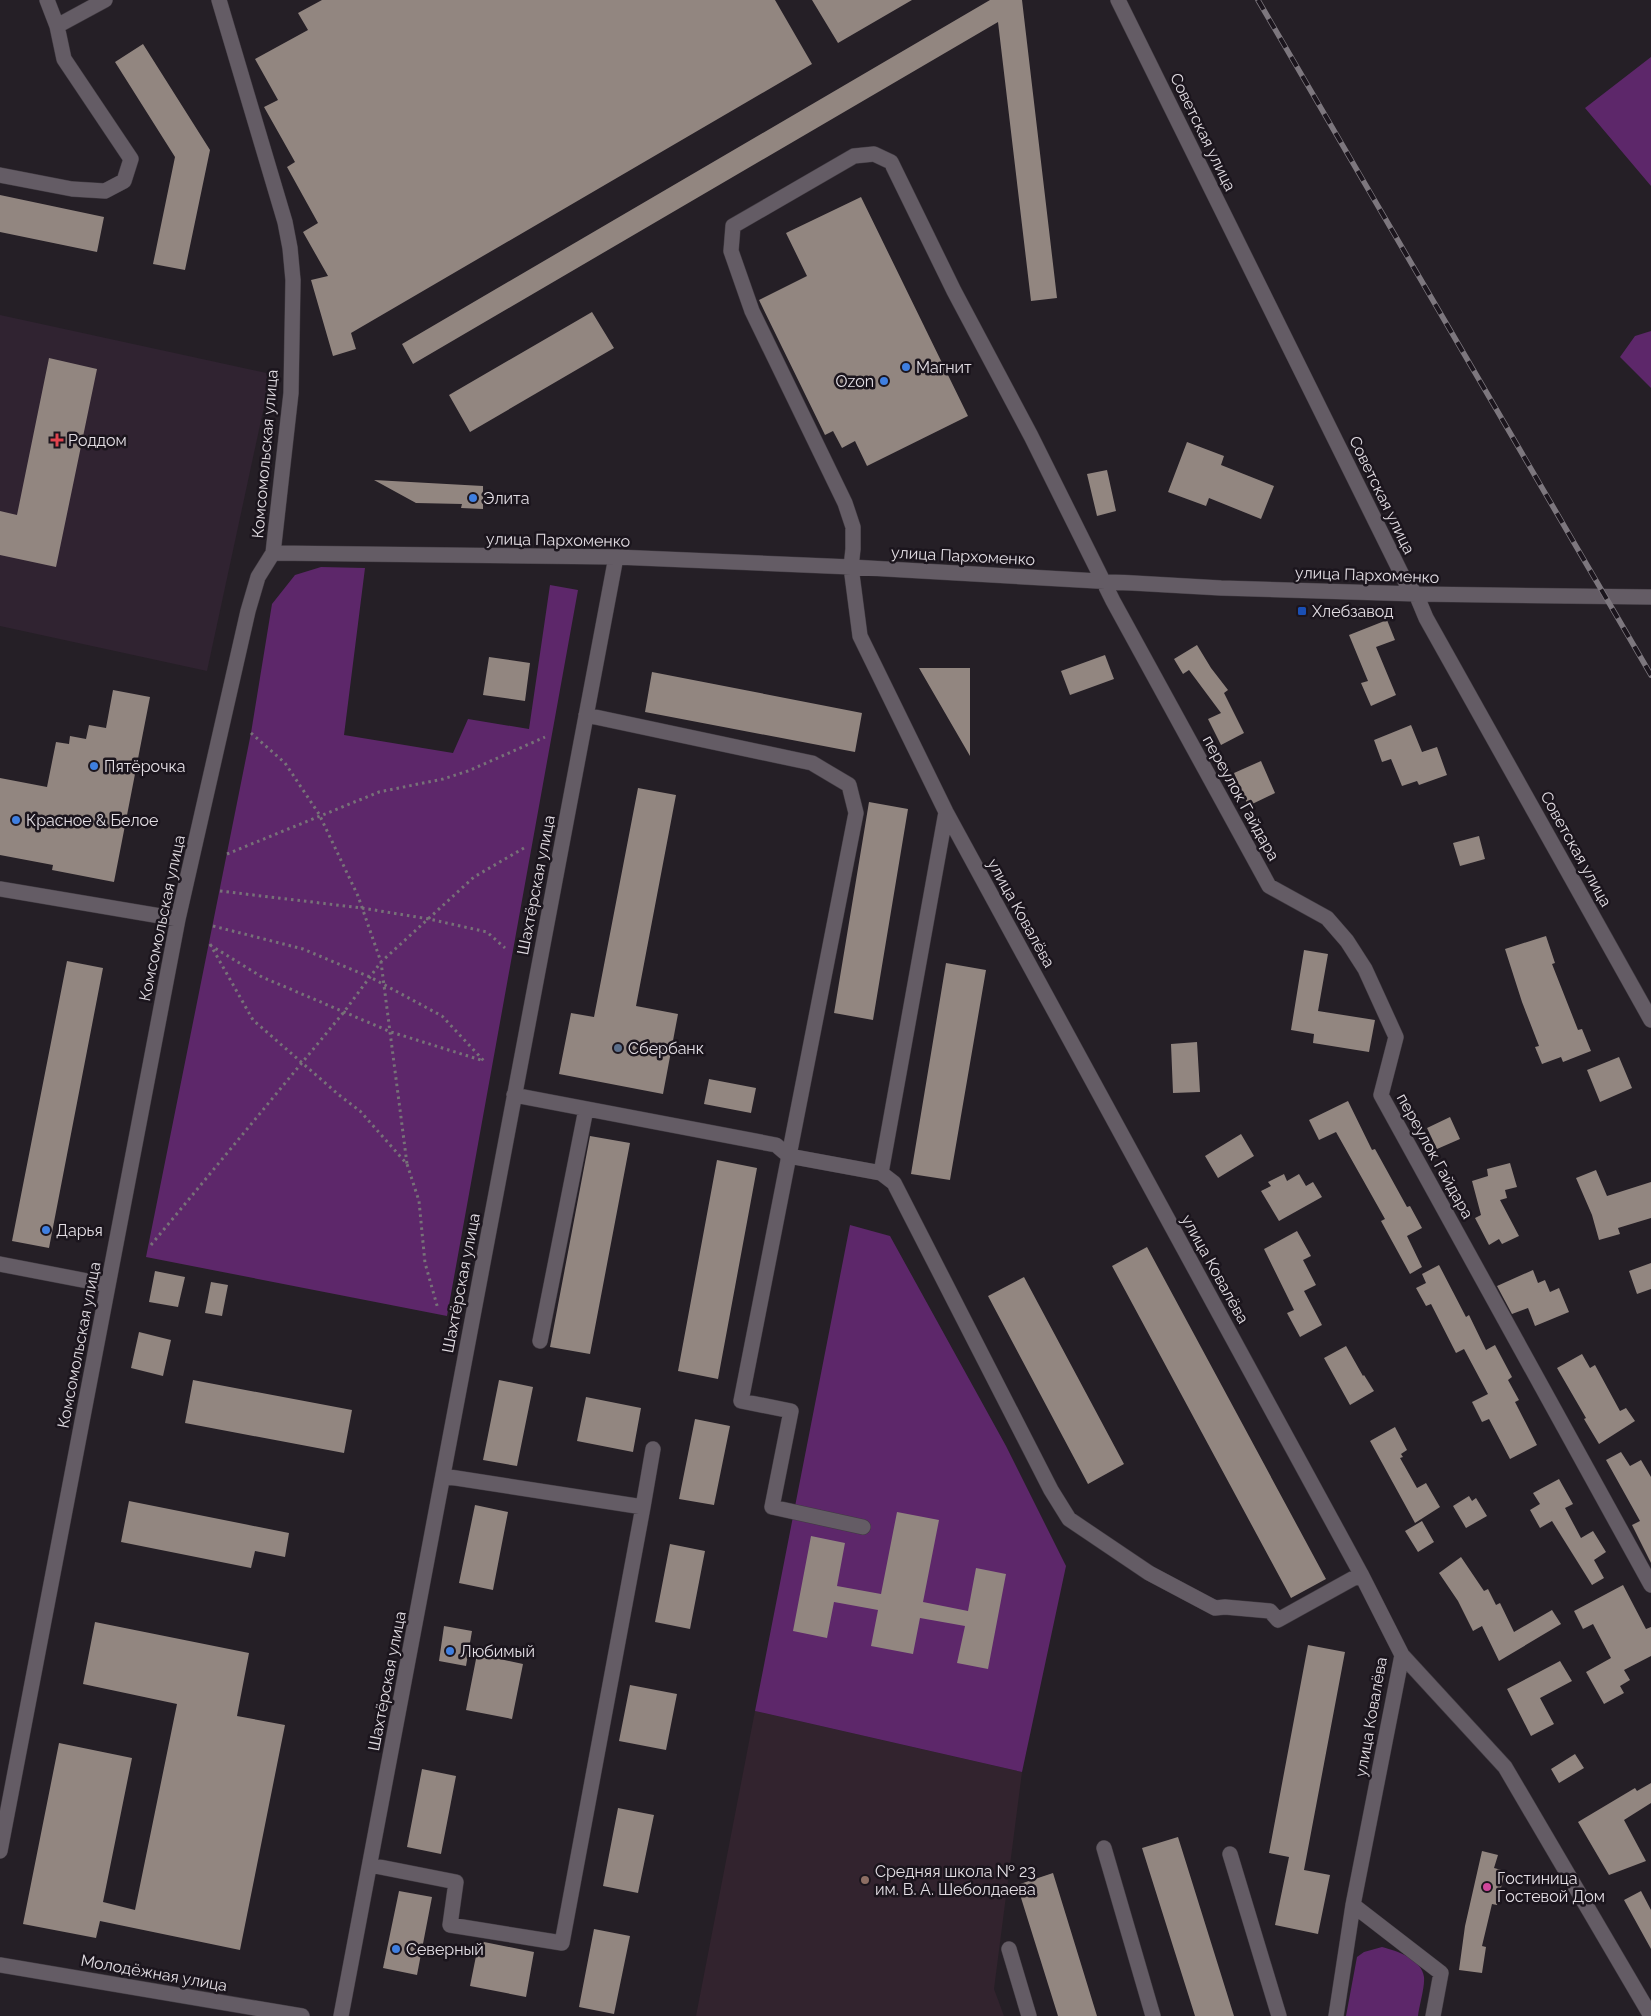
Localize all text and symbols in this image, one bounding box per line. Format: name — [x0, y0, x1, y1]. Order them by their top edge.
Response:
street label: Советская улица — [1166, 70, 1240, 194]
place label: Магнит — [916, 358, 972, 377]
marker: Магнит — [900, 361, 912, 373]
street label: Комсомольская улица — [248, 369, 282, 539]
place label: Ozon — [835, 372, 874, 391]
marker: Ozon — [878, 375, 890, 387]
place label: Роддом — [68, 431, 127, 450]
marker: Роддом — [50, 433, 64, 447]
street label: Советская улица — [1345, 433, 1419, 557]
place label: Элита — [483, 489, 529, 508]
marker: Элита — [467, 492, 479, 504]
street label: улица Пархоменко — [486, 529, 630, 551]
street label: улица Пархоменко — [890, 543, 1036, 569]
street label: улица Пархоменко — [1295, 563, 1439, 587]
place label: Хлебзавод — [1312, 602, 1394, 621]
marker: Хлебзавод — [1296, 605, 1308, 617]
street label: переулок Гайдара — [1199, 732, 1283, 864]
place label: Пятёрочка — [104, 757, 185, 776]
marker: Пятёрочка — [88, 760, 100, 772]
street label: Советская улица — [1536, 788, 1616, 910]
place label: Красное & Белое — [26, 811, 158, 830]
marker: Красное & Белое — [10, 814, 22, 826]
street label: Шахтёрская улица — [513, 814, 559, 956]
street label: Комсомольская улица — [135, 833, 189, 1003]
street label: улица Ковалёва — [983, 855, 1059, 971]
place label: Сбербанк — [628, 1039, 704, 1058]
marker: Сбербанк — [612, 1042, 624, 1054]
street label: переулок Гайдара — [1393, 1090, 1477, 1222]
street label: улица Ковалёва — [1177, 1211, 1253, 1327]
street label: Шахтёрская улица — [438, 1212, 484, 1354]
place label: Дарья — [56, 1221, 103, 1240]
marker: Дарья — [40, 1224, 52, 1236]
street label: Комсомольская улица — [54, 1260, 104, 1430]
street label: Шахтёрская улица — [364, 1610, 410, 1752]
place label: Любимый — [460, 1642, 535, 1661]
marker: Любимый — [444, 1645, 456, 1657]
street label: улица Ковалёва — [1351, 1655, 1391, 1779]
place label: Средняя школа № 23 им. В. А. Шеболдаева — [875, 1862, 1036, 1899]
place label: Гостиница Гостевой Дом — [1497, 1869, 1605, 1906]
marker: Средняя школа № 23 им. В. А. Шеболдаева — [859, 1874, 871, 1886]
marker: Гостиница Гостевой Дом — [1481, 1881, 1493, 1893]
place label: Северный — [406, 1940, 484, 1959]
marker: Северный — [390, 1943, 402, 1955]
street label: Молодёжная улица — [79, 1951, 229, 1995]

